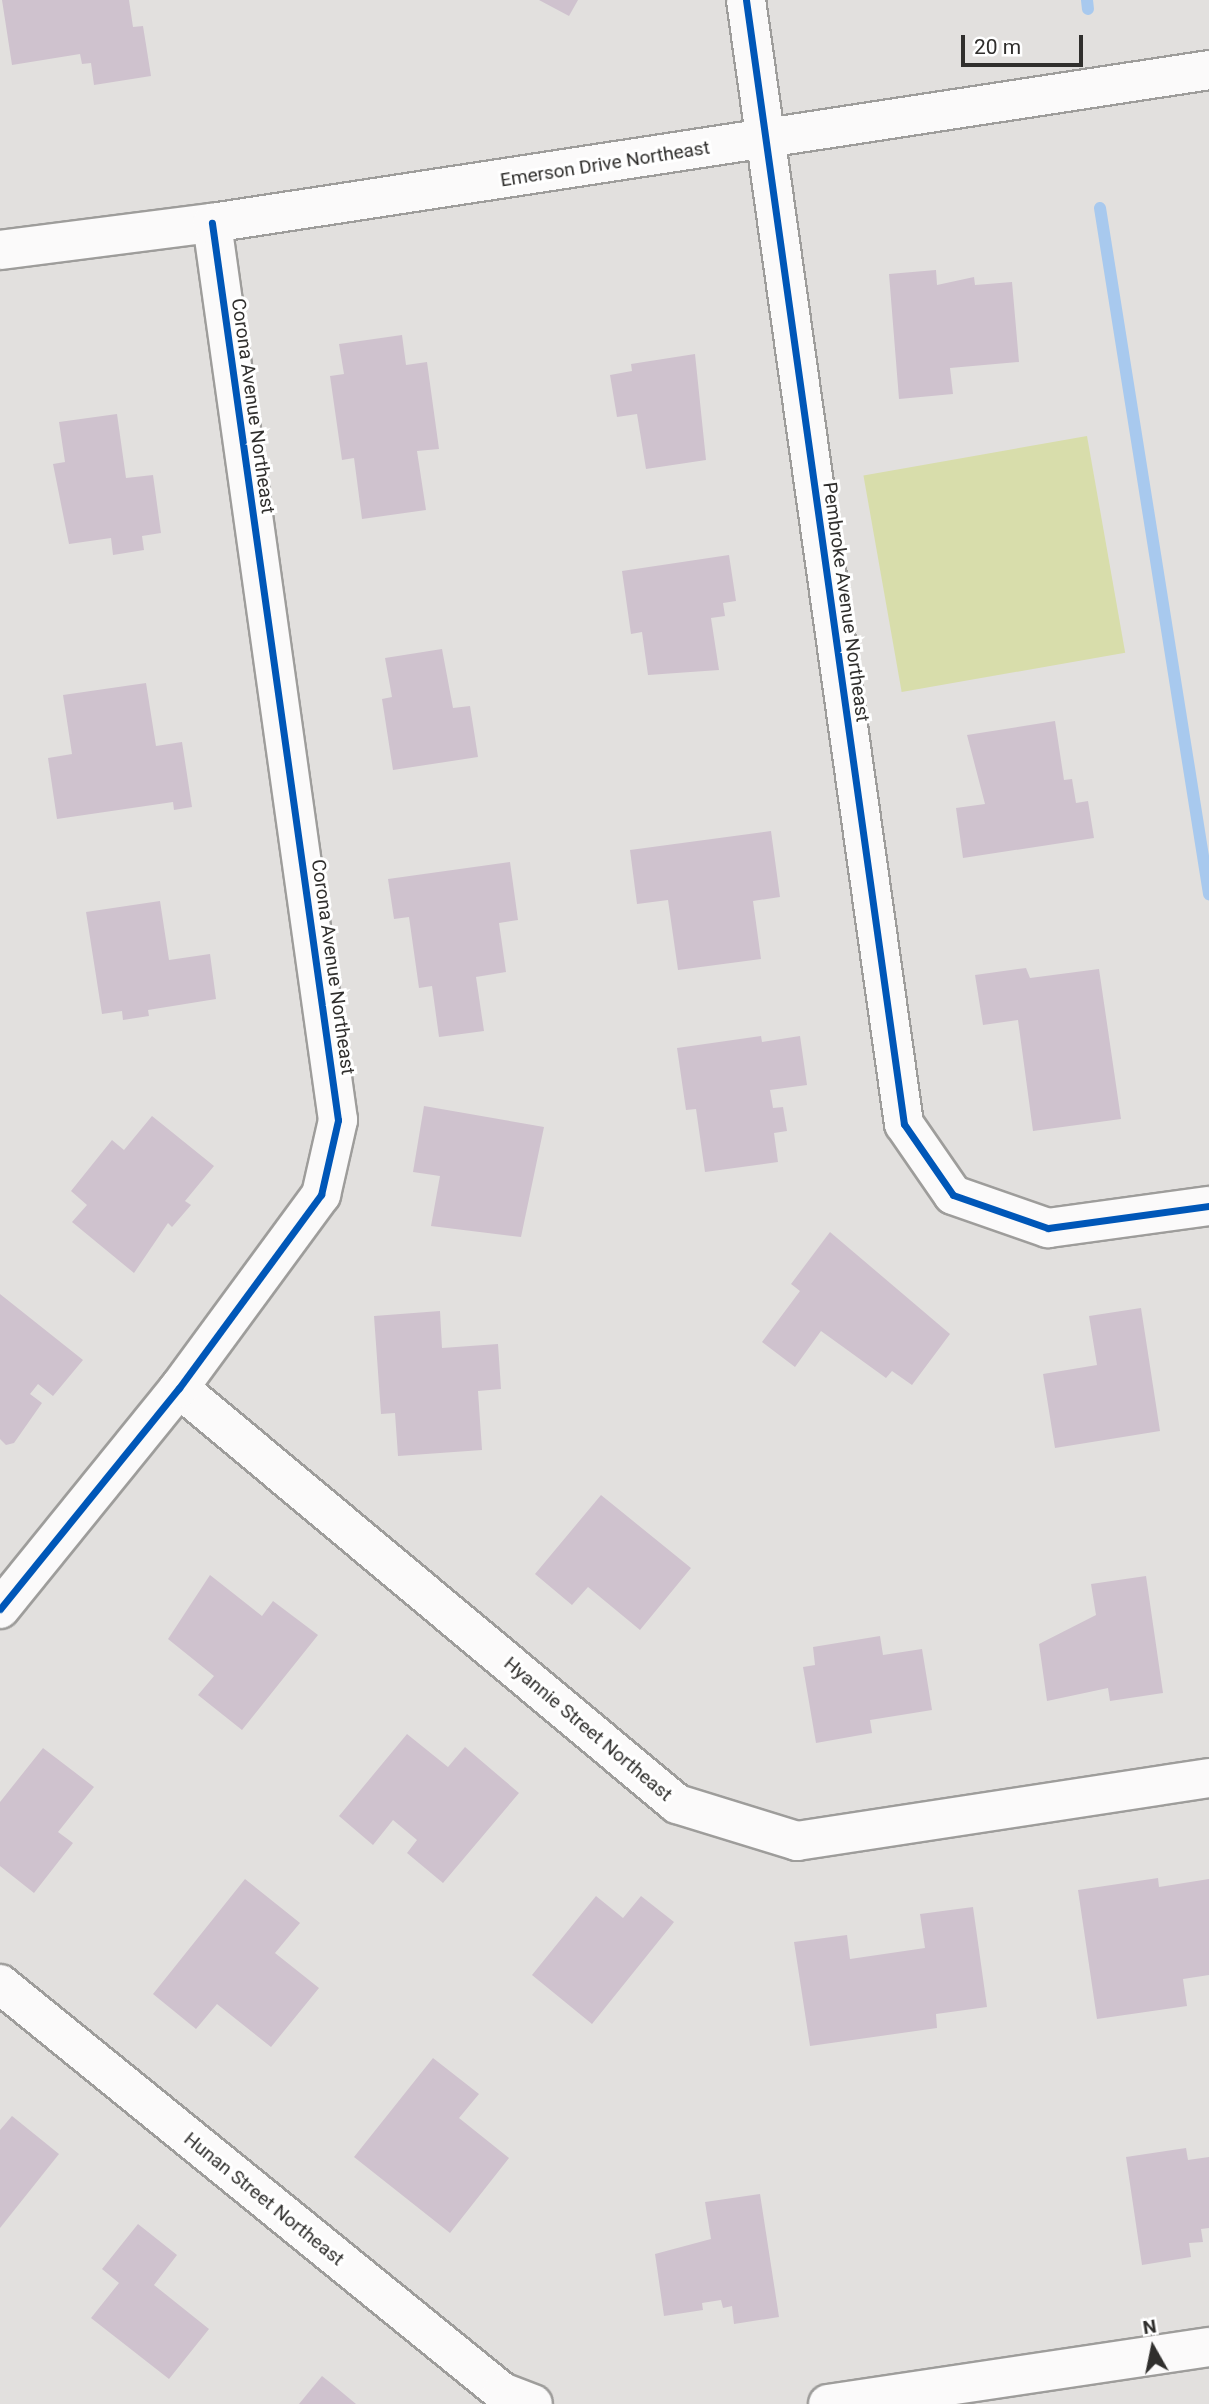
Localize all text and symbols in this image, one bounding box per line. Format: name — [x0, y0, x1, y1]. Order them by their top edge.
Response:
scale bar — [964, 21, 1086, 65]
text: 20 m — [974, 35, 1021, 59]
street label: Emerson Drive Northeast — [499, 136, 711, 192]
street label: Corona Avenue Northeast — [227, 297, 279, 515]
street label: Pembroke Avenue Northeast — [818, 481, 874, 723]
street label: Corona Avenue Northeast — [307, 858, 359, 1076]
street label: Hyannie Street Northeast — [499, 1652, 677, 1806]
street label: Hunan Street Northeast — [179, 2127, 349, 2271]
north arrow — [1118, 2313, 1188, 2383]
text: N — [1141, 2314, 1158, 2339]

